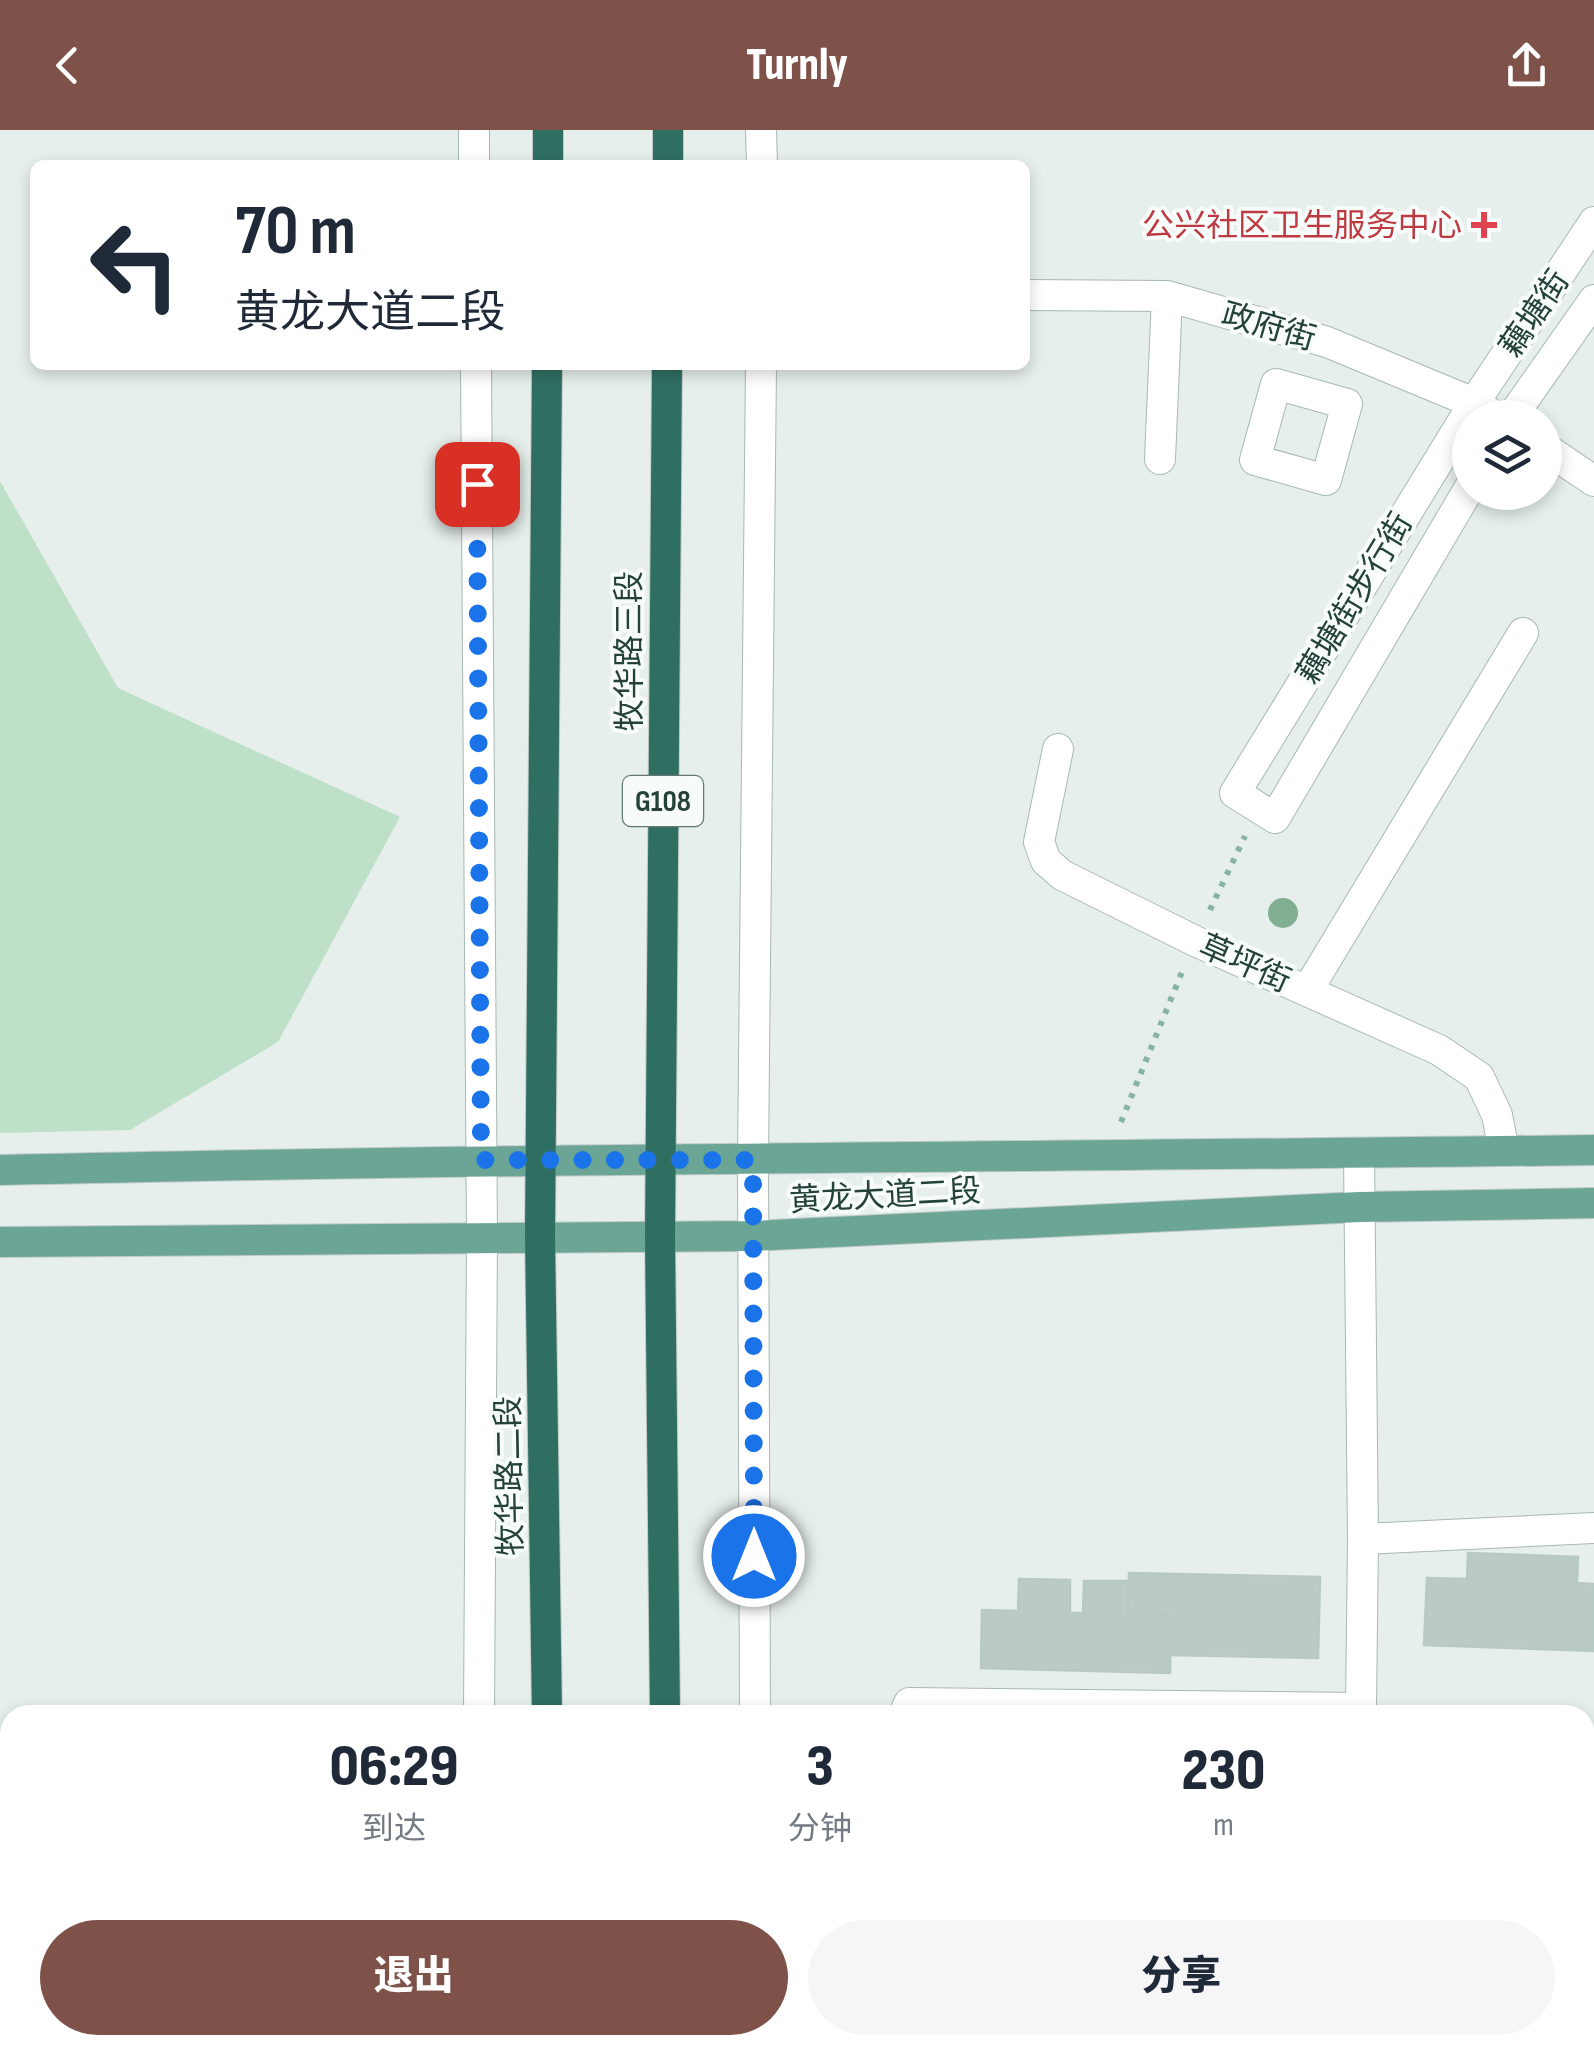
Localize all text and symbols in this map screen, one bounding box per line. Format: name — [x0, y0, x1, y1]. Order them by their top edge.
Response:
icon: back — [40, 38, 95, 93]
text: Turnly — [746, 38, 848, 93]
icon: share — [1499, 38, 1554, 93]
text: 70 m — [235, 190, 356, 274]
icon: left — [70, 200, 200, 330]
place label: 公兴社区卫生服务中心 — [1142, 207, 1462, 246]
marker: 公兴社区卫生服务中心 — [1471, 212, 1497, 238]
street label: 藕塘街 — [1492, 263, 1578, 365]
text: 黄龙大道二段 — [235, 286, 505, 341]
street label: 政府街 — [1217, 295, 1320, 359]
map controls — [1452, 400, 1562, 510]
button: layers — [1452, 400, 1562, 510]
pin — [435, 442, 520, 527]
icon: arrive — [450, 457, 505, 512]
street label: 藕塘街步行街 — [1289, 506, 1421, 691]
street label: 牧华路三段 — [611, 571, 650, 731]
road number: G108 — [623, 776, 703, 826]
street label: 草坪街 — [1193, 927, 1296, 1002]
street label: 黄龙大道二段 — [788, 1172, 982, 1221]
street label: 牧华路二段 — [490, 1396, 531, 1556]
position arrow — [702, 1504, 806, 1608]
text: 06:29 — [329, 1731, 459, 1803]
text: 3 — [806, 1731, 834, 1803]
text: 230 — [1181, 1735, 1266, 1807]
text: m — [1213, 1806, 1234, 1845]
text: 到达 — [362, 1810, 426, 1849]
text: 分钟 — [788, 1810, 852, 1849]
button: 退出 — [40, 1920, 788, 2035]
button: 分享 — [808, 1920, 1555, 2035]

